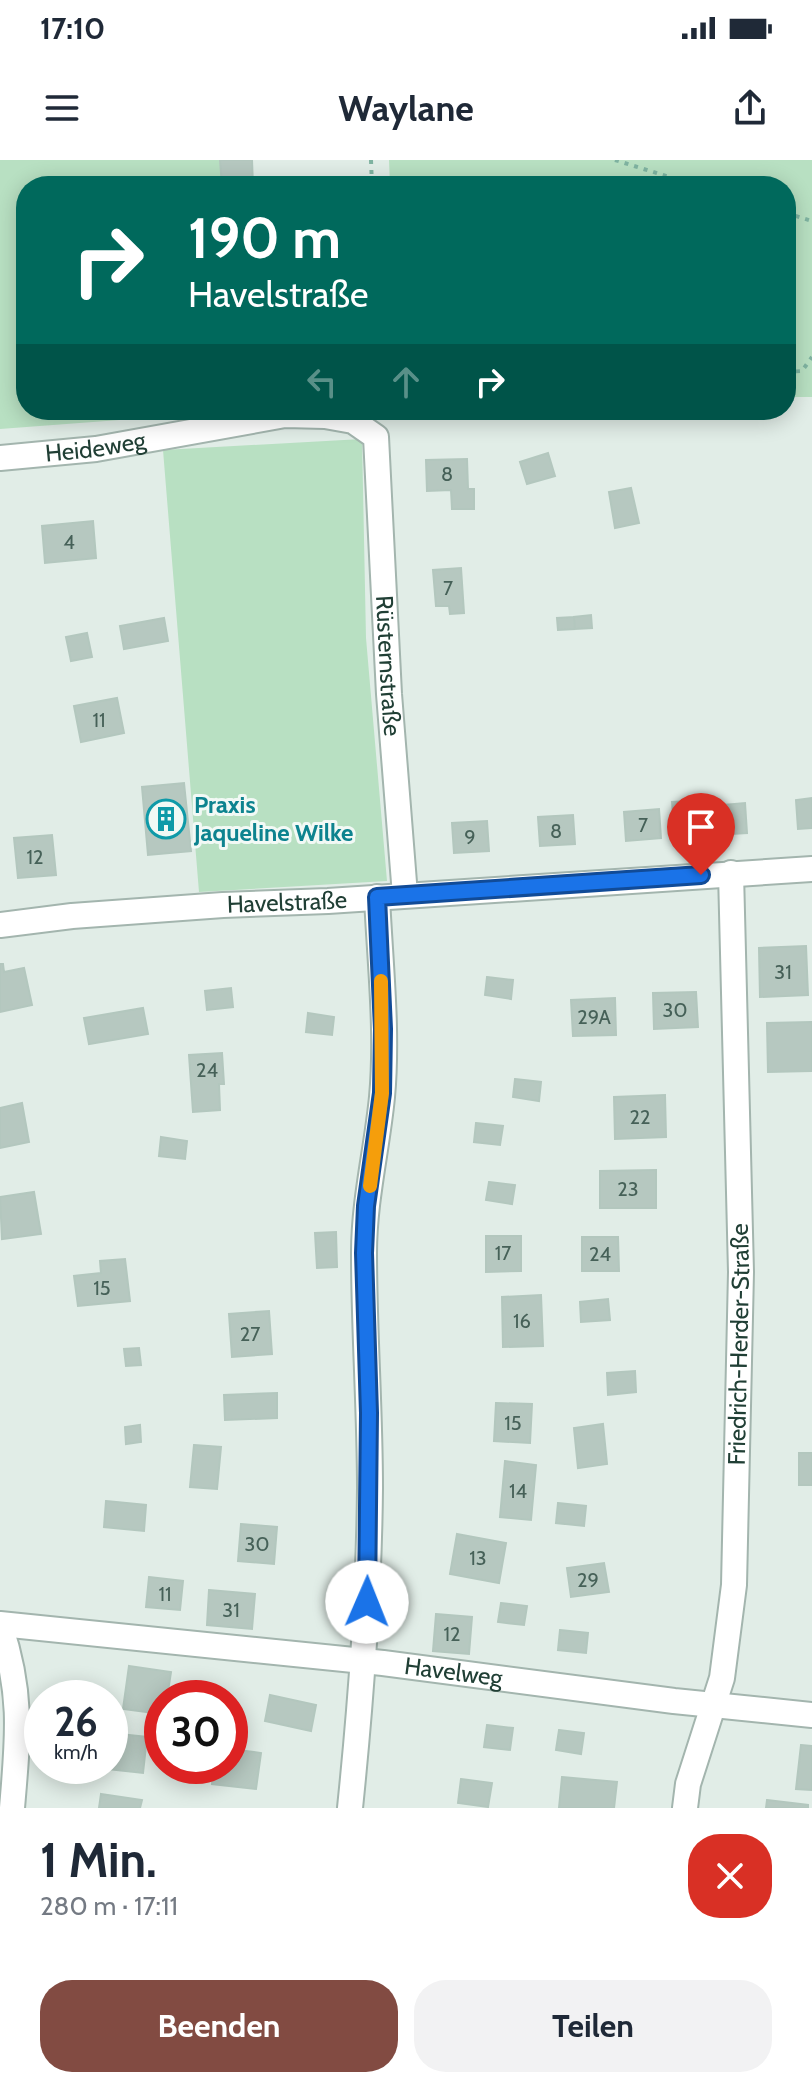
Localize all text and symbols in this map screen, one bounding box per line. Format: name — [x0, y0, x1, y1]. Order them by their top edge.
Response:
text: 17:10 — [40, 10, 105, 47]
icon: menu — [40, 86, 84, 130]
text: Waylane — [338, 86, 474, 130]
icon: share — [728, 86, 772, 130]
text: 190 m — [188, 204, 341, 272]
icon: right — [56, 208, 160, 312]
text: Havelstraße — [188, 272, 368, 316]
icon: left — [300, 360, 344, 404]
icon: ahead — [384, 360, 428, 404]
icon: right — [468, 360, 512, 404]
street label: Heideweg — [44, 425, 149, 468]
house number: 8 — [441, 462, 453, 486]
house number: 4 — [63, 530, 75, 554]
house number: 7 — [443, 576, 453, 600]
street label: Rüsternstraße — [370, 595, 407, 737]
house number: 11 — [92, 708, 106, 732]
place label: Praxis Jaqueline Wilke — [193, 790, 353, 847]
pin — [667, 793, 735, 875]
building icon: Praxis Jaqueline Wilke — [145, 798, 187, 840]
icon: arrive — [679, 805, 723, 849]
house number: 7 — [638, 813, 648, 837]
house number: 8 — [550, 819, 562, 843]
house number: 9 — [464, 825, 476, 849]
house number: 12 — [27, 845, 44, 869]
street label: Havelstraße — [226, 885, 348, 919]
house number: 31 — [774, 960, 792, 984]
house number: 30 — [663, 998, 687, 1022]
house number: 29A — [577, 1005, 612, 1029]
house number: 24 — [196, 1058, 218, 1082]
house number: 22 — [630, 1105, 650, 1129]
house number: 23 — [617, 1177, 639, 1201]
street label: Friedrich-Herder-Straße — [722, 1223, 755, 1466]
house number: 17 — [495, 1241, 511, 1265]
house number: 24 — [589, 1242, 611, 1266]
house number: 15 — [93, 1276, 111, 1300]
house number: 16 — [513, 1309, 531, 1333]
house number: 27 — [240, 1322, 260, 1346]
house number: 15 — [504, 1411, 522, 1435]
house number: 14 — [509, 1479, 527, 1503]
house number: 30 — [245, 1532, 269, 1556]
house number: 13 — [469, 1546, 487, 1570]
position arrow — [325, 1560, 409, 1644]
house number: 29 — [577, 1568, 599, 1592]
house number: 11 — [158, 1582, 172, 1606]
house number: 31 — [222, 1598, 240, 1622]
house number: 12 — [444, 1622, 461, 1646]
street label: Havelweg — [403, 1651, 505, 1693]
speed limit sign: 30 — [144, 1680, 248, 1784]
text: 26 — [54, 1697, 98, 1746]
text: km/h — [54, 1740, 98, 1764]
text: 1 Min. — [40, 1831, 157, 1889]
button: close — [688, 1834, 772, 1918]
text: 280 m · 17:11 — [40, 1890, 178, 1922]
button: Beenden — [40, 1980, 398, 2072]
button: Teilen — [414, 1980, 772, 2072]

